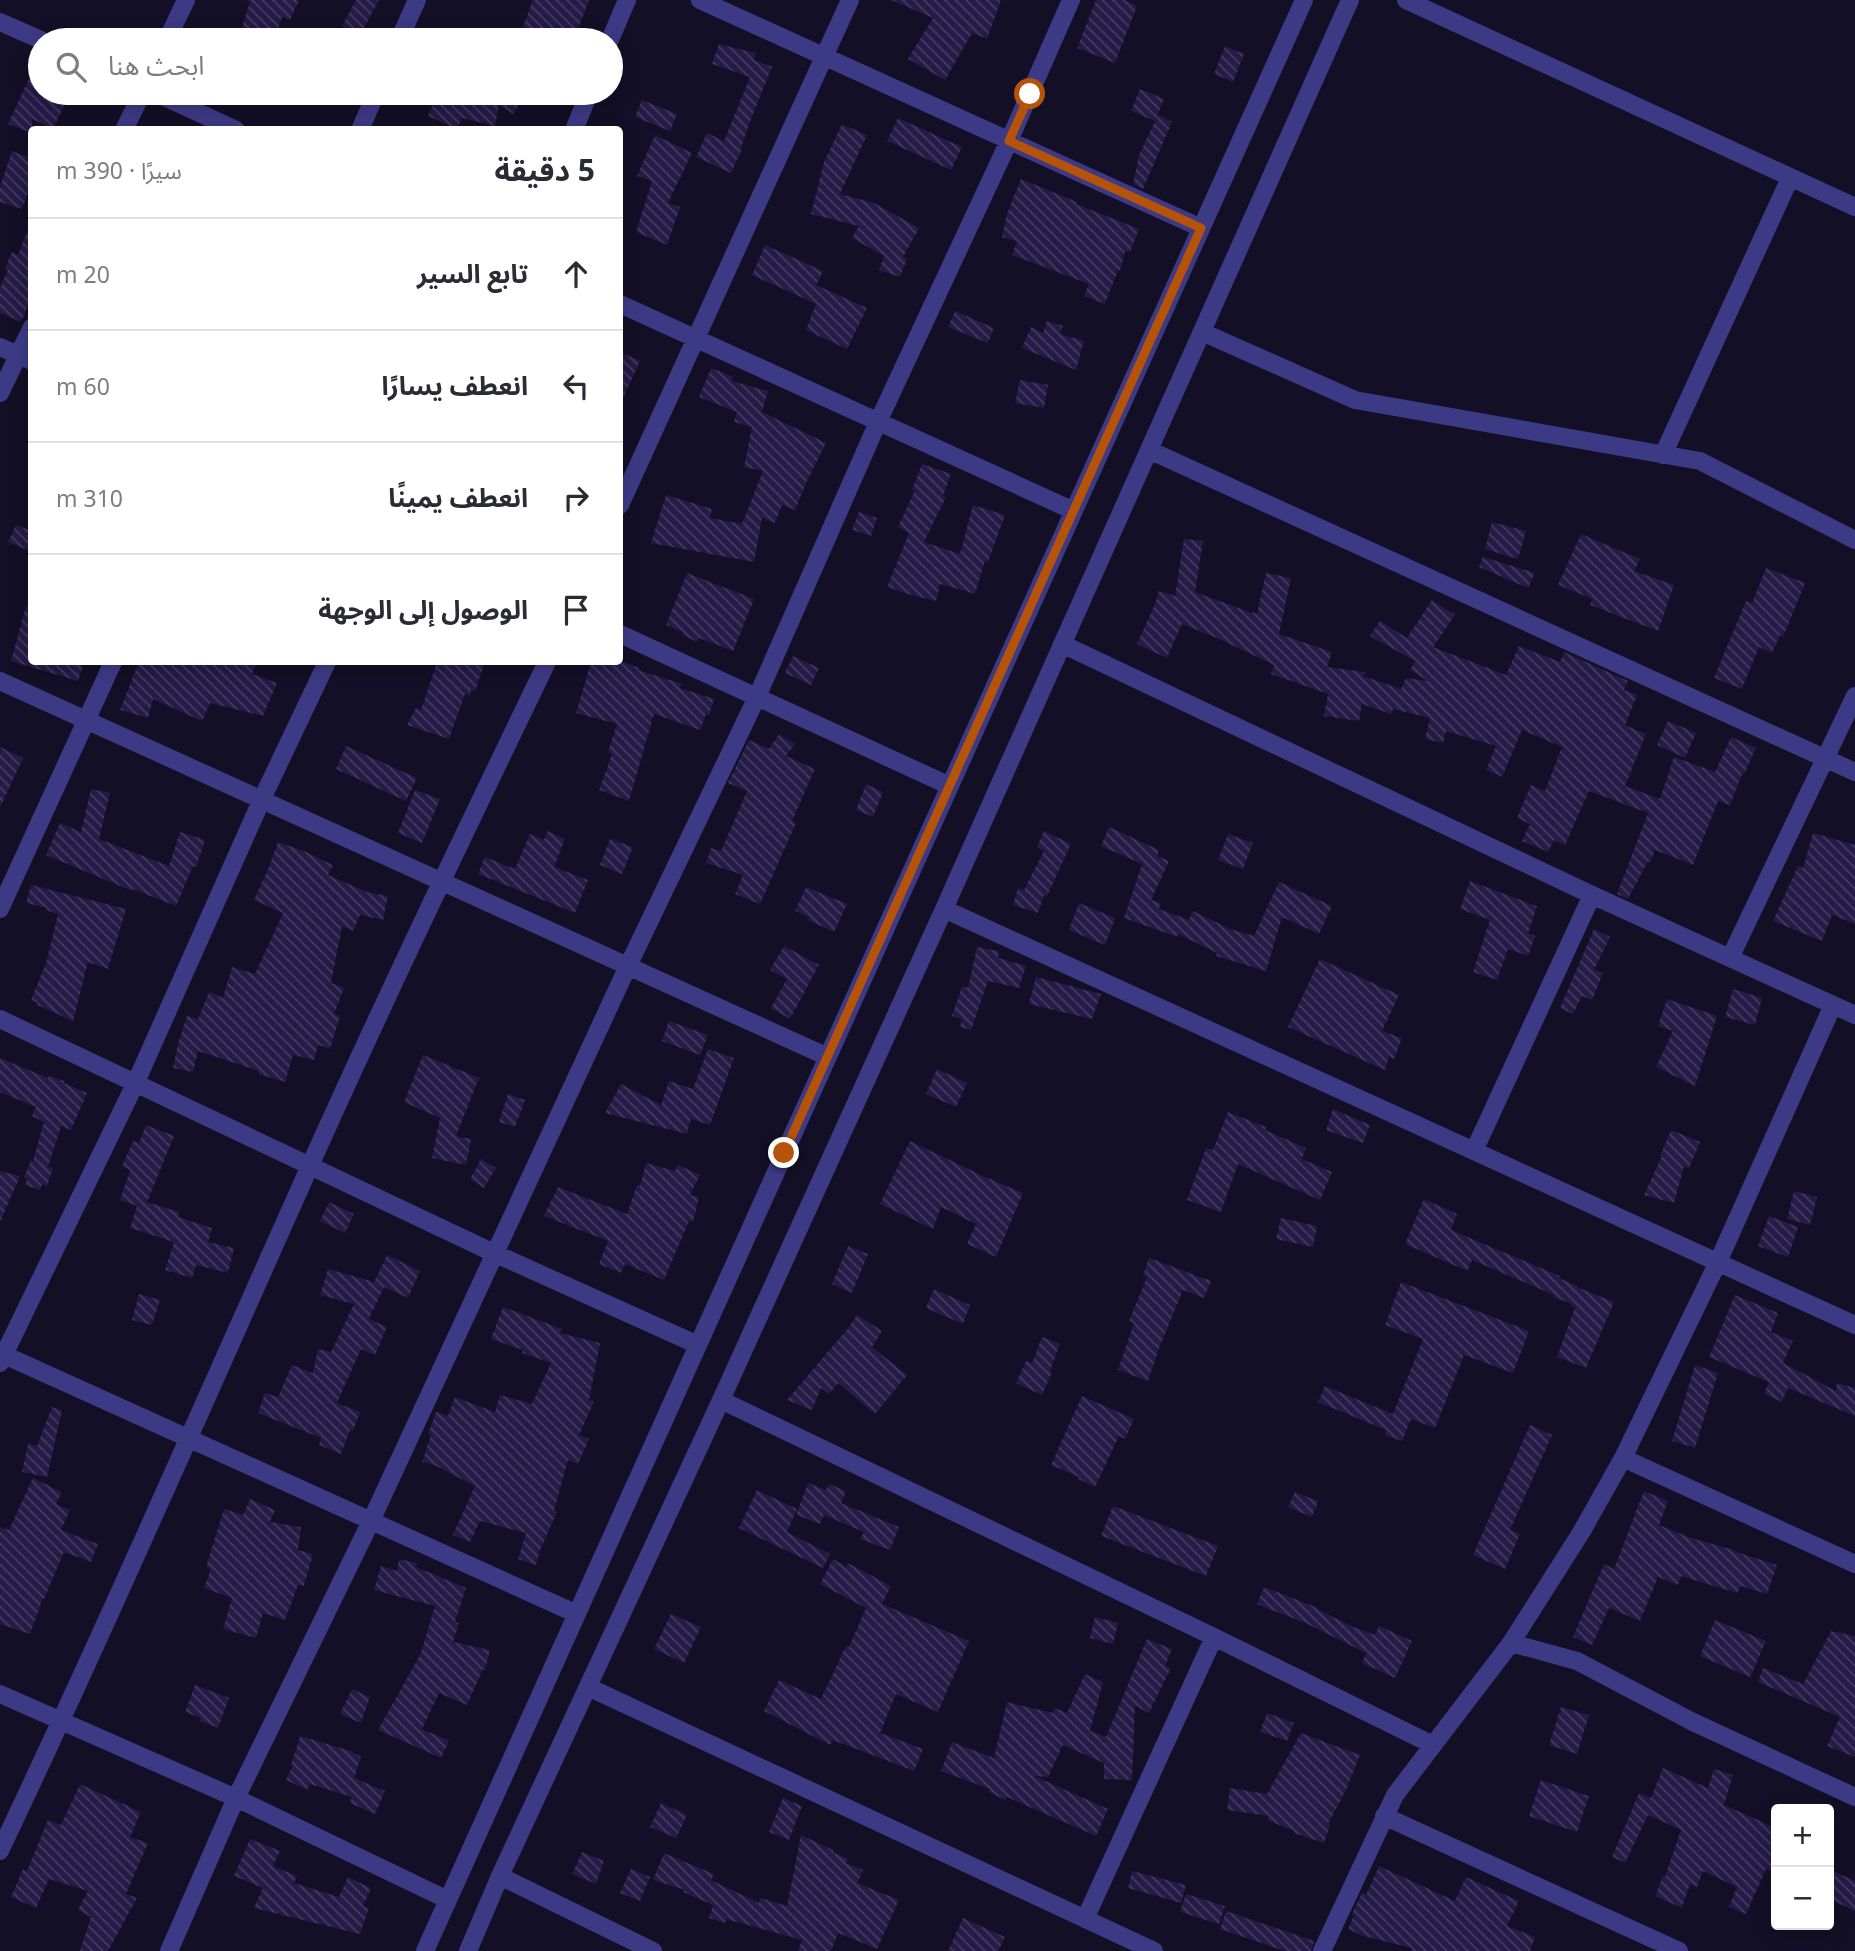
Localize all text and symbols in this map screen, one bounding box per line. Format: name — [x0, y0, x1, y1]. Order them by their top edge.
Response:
search box — [28, 28, 623, 105]
text: ابحث هنا — [108, 47, 204, 83]
icon: search — [52, 48, 90, 86]
route start — [1014, 78, 1045, 109]
text: 5 دقيقة — [495, 149, 595, 190]
text: سيرًا · 390 m — [56, 154, 182, 186]
text: تابع السير — [417, 255, 528, 291]
icon: ahead — [557, 255, 595, 293]
text: 20 m — [56, 258, 110, 290]
text: انعطف يسارًا — [382, 367, 528, 403]
icon: left — [557, 367, 595, 405]
text: 60 m — [56, 370, 110, 402]
text: انعطف يمينًا — [388, 479, 528, 515]
icon: right — [557, 479, 595, 517]
text: 310 m — [56, 482, 123, 514]
text: الوصول إلى الوجهة — [318, 591, 528, 627]
icon: arrive — [557, 591, 595, 629]
route end — [768, 1137, 799, 1168]
map controls — [1771, 1804, 1834, 1930]
button: + — [1771, 1804, 1834, 1867]
button: − — [1771, 1867, 1834, 1930]

